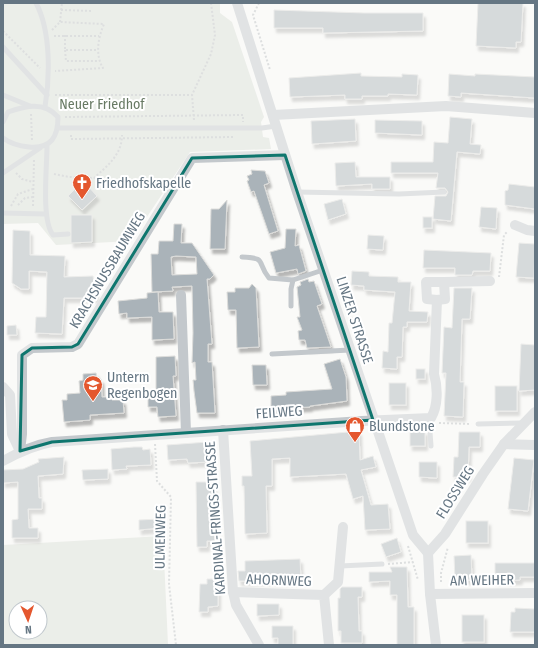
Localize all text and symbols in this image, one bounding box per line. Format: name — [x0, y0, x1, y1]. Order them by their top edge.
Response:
park label: Neuer Friedhof — [59, 96, 146, 113]
church icon: Friedhofskapelle — [71, 172, 93, 200]
place label: Friedhofskapelle — [96, 175, 191, 192]
street label: KRACHSNUSSBAUMWEG — [66, 209, 149, 332]
street label: LINZER STRASSE — [332, 274, 377, 366]
place label: Unterm Regenbogen — [107, 369, 177, 402]
school or university icon: Unterm Regenbogen — [82, 374, 104, 402]
street label: FEILWEG — [255, 402, 303, 423]
shop icon: Blundstone — [344, 415, 366, 443]
place label: Blundstone — [369, 418, 435, 435]
street label: KARDINAL-FRINGS-STRASSE — [202, 440, 229, 595]
street label: FLOSSWEG — [433, 463, 478, 522]
street label: ULMENWEG — [151, 505, 170, 569]
street label: AHORNWEG — [246, 571, 312, 590]
street label: AM WEIHER — [450, 571, 515, 590]
north arrow — [8, 600, 48, 640]
text: N — [25, 623, 32, 636]

